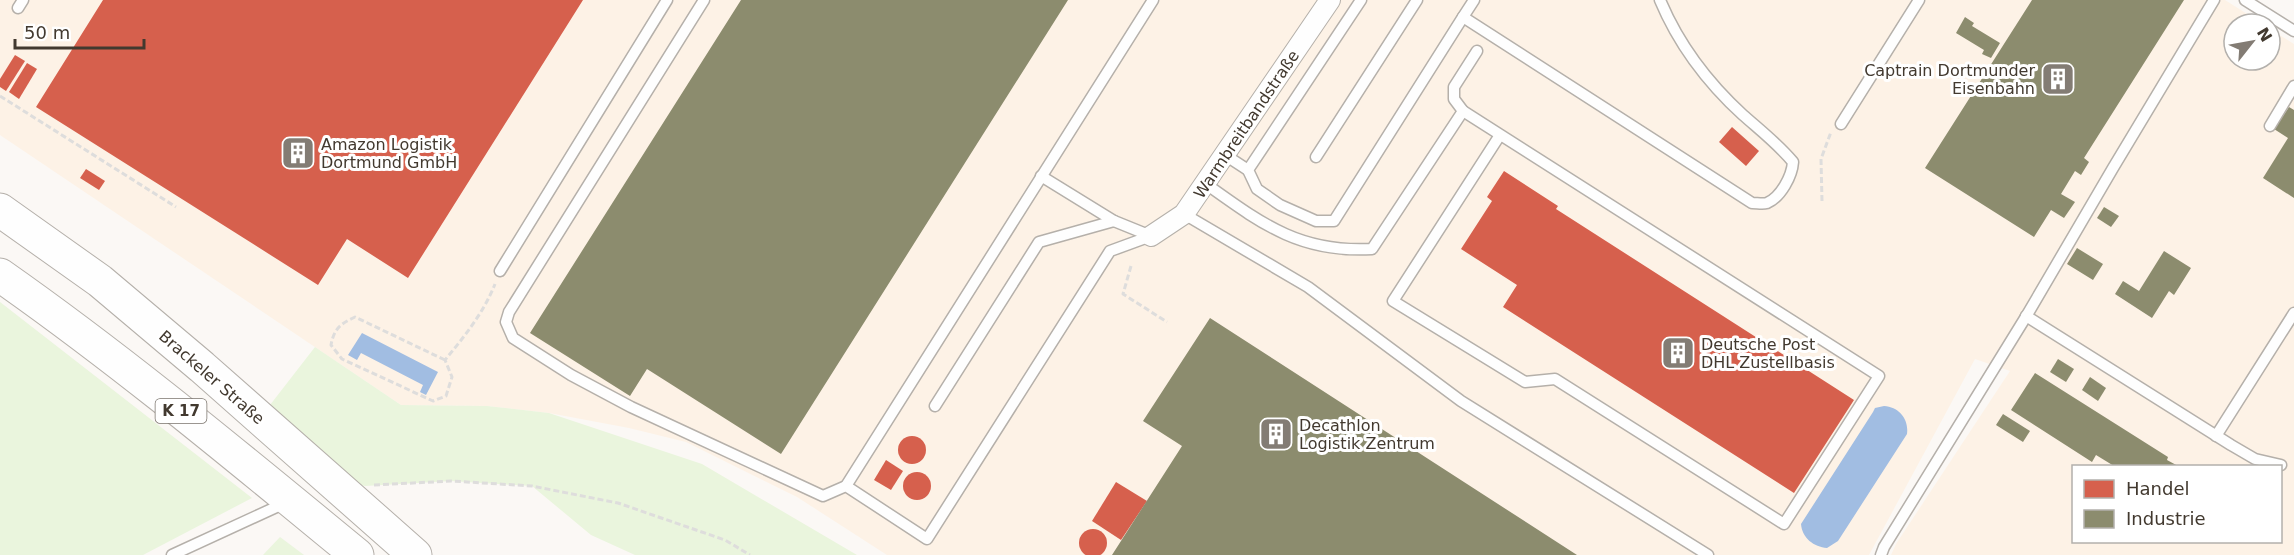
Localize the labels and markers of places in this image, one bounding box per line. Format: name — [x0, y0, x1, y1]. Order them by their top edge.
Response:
place label: Captrain Dortmunder Eisenbahn — [1864, 61, 2035, 98]
building icon: Captrain Dortmunder Eisenbahn — [2040, 61, 2076, 97]
building icon: Amazon Logistik Dortmund GmbH — [280, 135, 316, 171]
place label: Amazon Logistik Dortmund GmbH — [321, 135, 457, 172]
building icon: Deutsche Post DHL Zustellbasis — [1660, 335, 1696, 371]
place label: Deutsche Post DHL Zustellbasis — [1701, 335, 1835, 372]
building icon: Decathlon Logistik Zentrum — [1258, 416, 1294, 452]
place label: Decathlon Logistik Zentrum — [1299, 416, 1435, 453]

